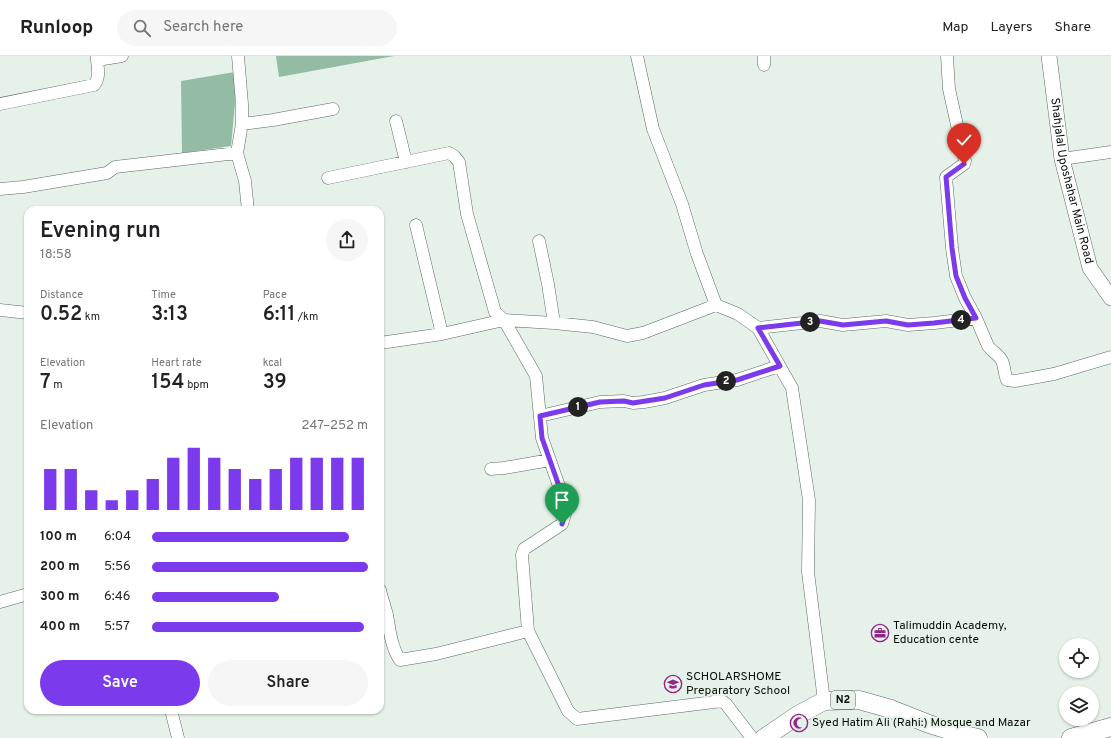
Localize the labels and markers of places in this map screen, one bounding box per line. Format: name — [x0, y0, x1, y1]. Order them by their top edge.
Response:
pin — [947, 123, 981, 164]
pin: 4 — [951, 310, 971, 330]
pin: 3 — [800, 312, 820, 332]
pin: 2 — [716, 371, 736, 391]
pin: 1 — [568, 397, 588, 417]
pin — [545, 483, 579, 524]
place label: Talimuddin Academy, Education cente — [893, 618, 1007, 648]
office icon: Talimuddin Academy, Education cente — [870, 623, 890, 643]
place label: SCHOLARSHOME Preparatory School — [686, 669, 790, 699]
school or university icon: SCHOLARSHOME Preparatory School — [663, 674, 683, 694]
mosque icon: Syed Hatim Ali (Rahi:) Mosque and Mazar — [789, 713, 809, 733]
place label: Syed Hatim Ali (Rahi:) Mosque and Mazar — [812, 715, 1031, 731]

